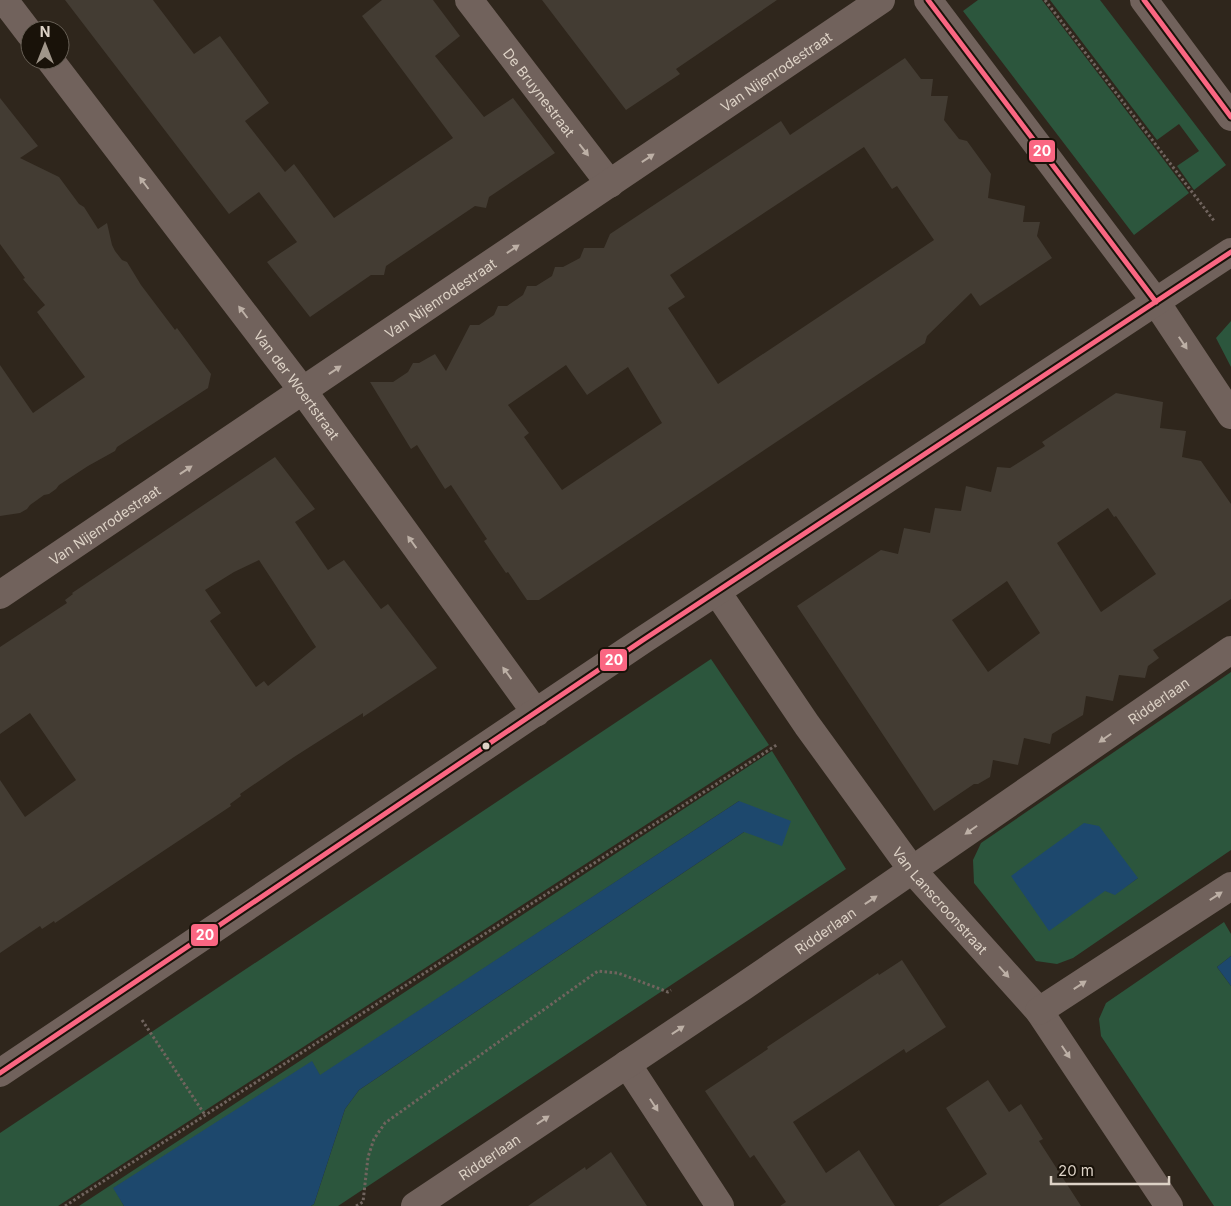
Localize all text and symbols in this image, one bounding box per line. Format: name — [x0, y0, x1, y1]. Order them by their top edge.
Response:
north arrow — [20, 20, 70, 70]
text: N — [40, 23, 50, 40]
street label: Van Nijenrodestraat — [717, 27, 835, 115]
street label: De Bruynestraat — [500, 44, 579, 140]
line badge: 20 — [1028, 139, 1056, 163]
text: 20 — [1033, 142, 1051, 159]
one-way arrow — [579, 143, 590, 156]
one-way arrow — [641, 153, 654, 163]
one-way arrow — [139, 177, 150, 190]
one-way arrow — [506, 244, 520, 254]
street label: Van Nijenrodestraat — [381, 254, 499, 341]
one-way arrow — [238, 305, 248, 319]
street label: Van der Woertstraat — [251, 326, 344, 443]
one-way arrow — [1178, 336, 1188, 350]
one-way arrow — [328, 365, 342, 374]
one-way arrow — [179, 465, 192, 475]
street label: Van Nijenrodestraat — [46, 481, 164, 568]
one-way arrow — [407, 535, 417, 549]
line badge: 20 — [599, 648, 628, 672]
text: 20 — [605, 651, 623, 668]
one-way arrow — [502, 666, 512, 680]
street label: Ridderlaan — [1124, 673, 1192, 727]
one-way arrow — [1098, 733, 1112, 743]
unlabelled marker — [481, 741, 491, 751]
one-way arrow — [964, 825, 978, 835]
street label: Van Lanscroonstraat — [890, 843, 992, 957]
one-way arrow — [1209, 891, 1223, 900]
one-way arrow — [864, 895, 877, 904]
street label: Ridderlaan — [791, 903, 859, 957]
line badge: 20 — [190, 923, 219, 947]
text: 20 — [196, 926, 214, 943]
one-way arrow — [998, 966, 1010, 978]
one-way arrow — [1073, 980, 1087, 989]
one-way arrow — [672, 1025, 685, 1035]
one-way arrow — [1061, 1045, 1071, 1059]
one-way arrow — [649, 1098, 658, 1112]
one-way arrow — [536, 1116, 550, 1125]
street label: Ridderlaan — [455, 1130, 523, 1183]
scale bar — [1051, 1154, 1168, 1186]
text: 20 m — [1058, 1161, 1094, 1180]

